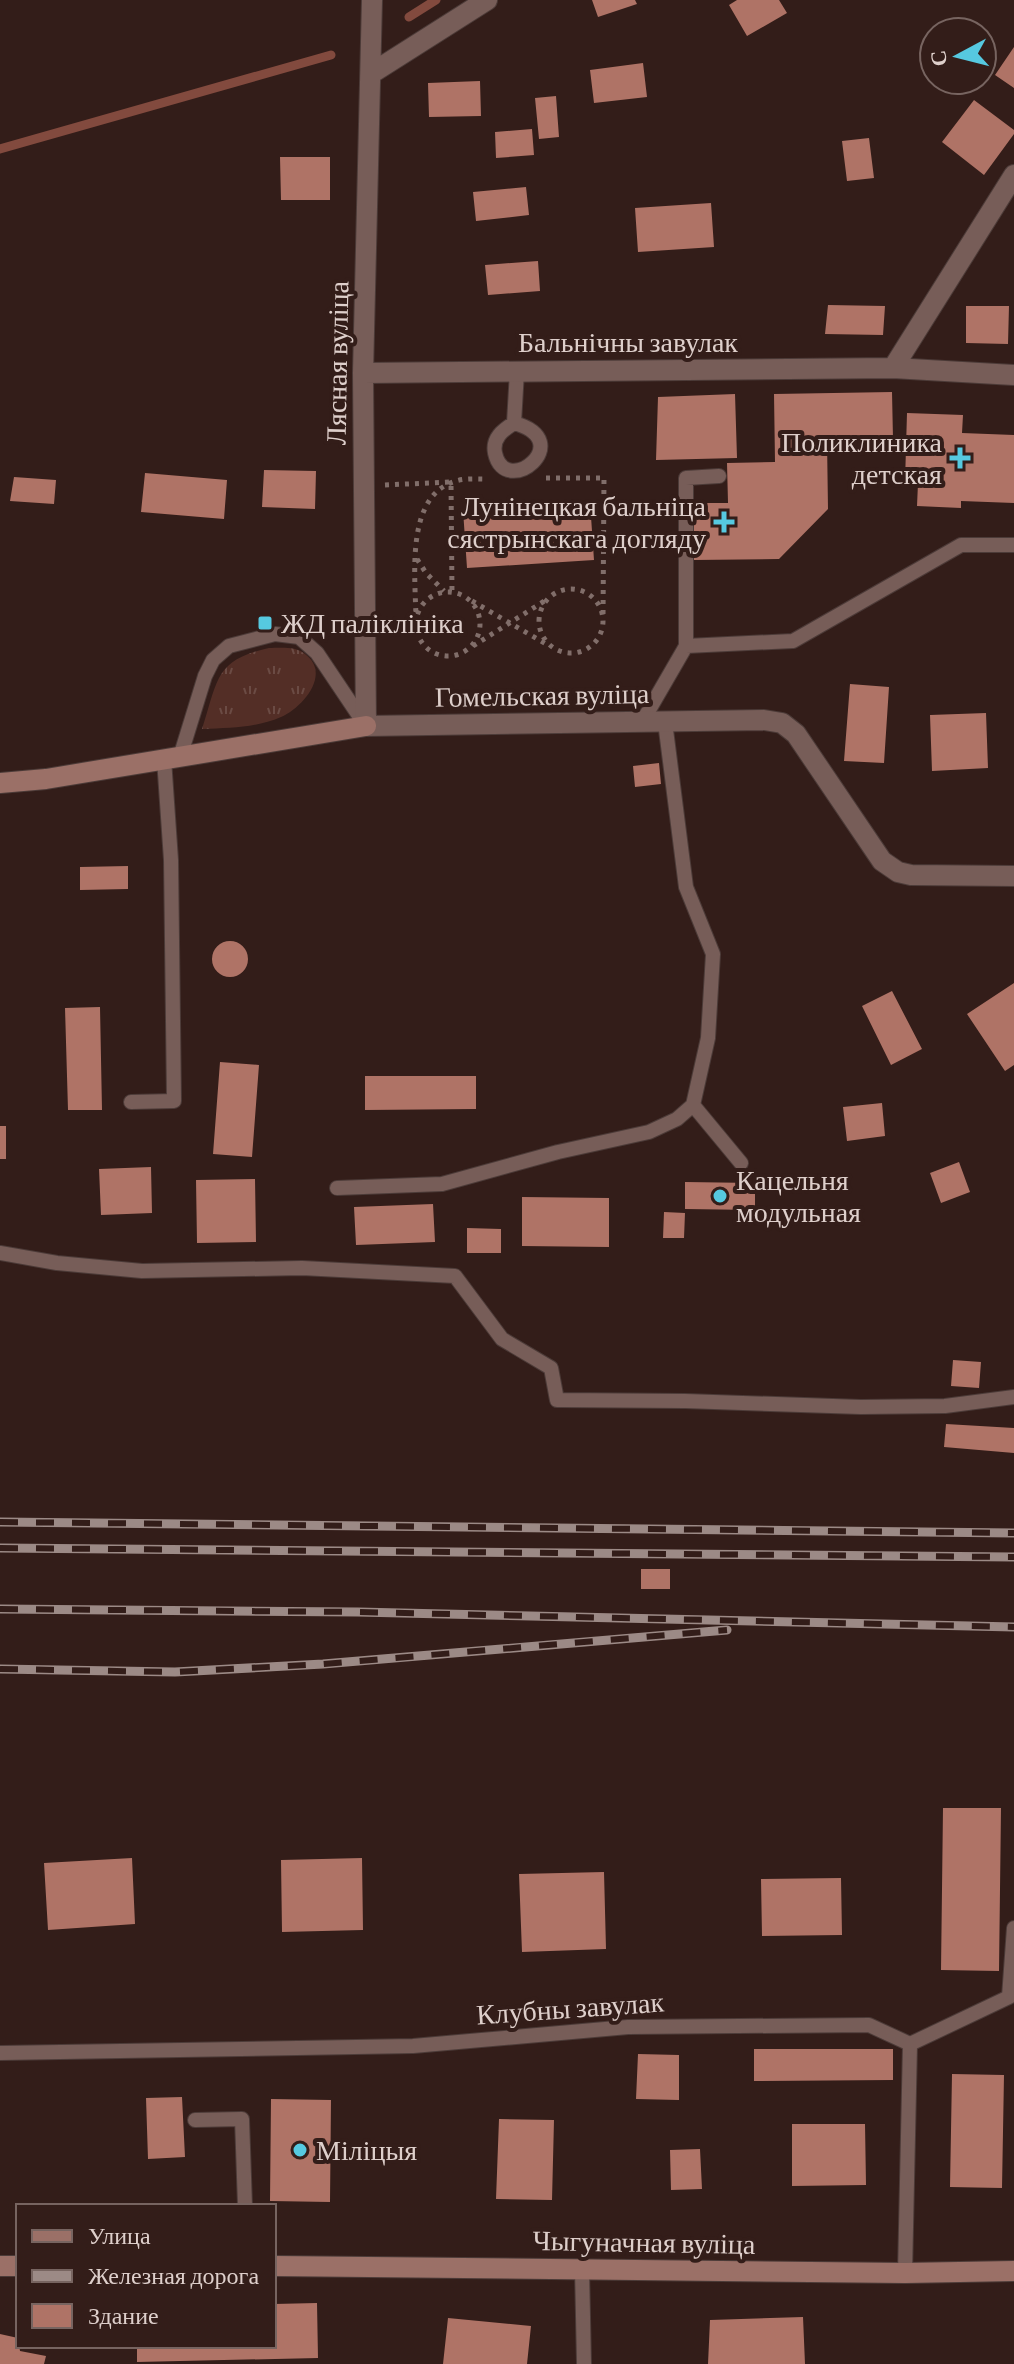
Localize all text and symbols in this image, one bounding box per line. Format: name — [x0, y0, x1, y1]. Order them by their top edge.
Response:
north arrow — [918, 16, 998, 96]
text: С — [925, 49, 952, 68]
street label: Лясная вуліца — [321, 280, 354, 445]
street label: Бальнічны завулак — [518, 327, 738, 358]
place label: Поликлиника детская — [781, 427, 943, 490]
marker: Поликлиника детская — [949, 447, 971, 469]
place label: Лунінецкая бальніца сястрынскага догляду — [447, 491, 707, 554]
marker: Лунінецкая бальніца сястрынскага догляду — [713, 511, 735, 533]
place label: ЖД паліклініка — [281, 608, 464, 639]
marker: ЖД паліклініка — [256, 614, 274, 632]
street label: Гомельская вуліца — [435, 678, 650, 713]
place label: Кацельня модульная — [736, 1165, 861, 1228]
marker: Кацельня модульная — [711, 1187, 729, 1205]
street label: Клубны завулак — [475, 1986, 665, 2031]
place label: Міліцыя — [316, 2135, 417, 2166]
marker: Міліцыя — [291, 2141, 309, 2159]
legend — [16, 2204, 276, 2348]
text: Улица — [88, 2222, 151, 2249]
street label: Чыгуначная вуліца — [532, 2225, 756, 2260]
text: Железная дорога — [88, 2262, 259, 2289]
text: Здание — [88, 2302, 159, 2329]

